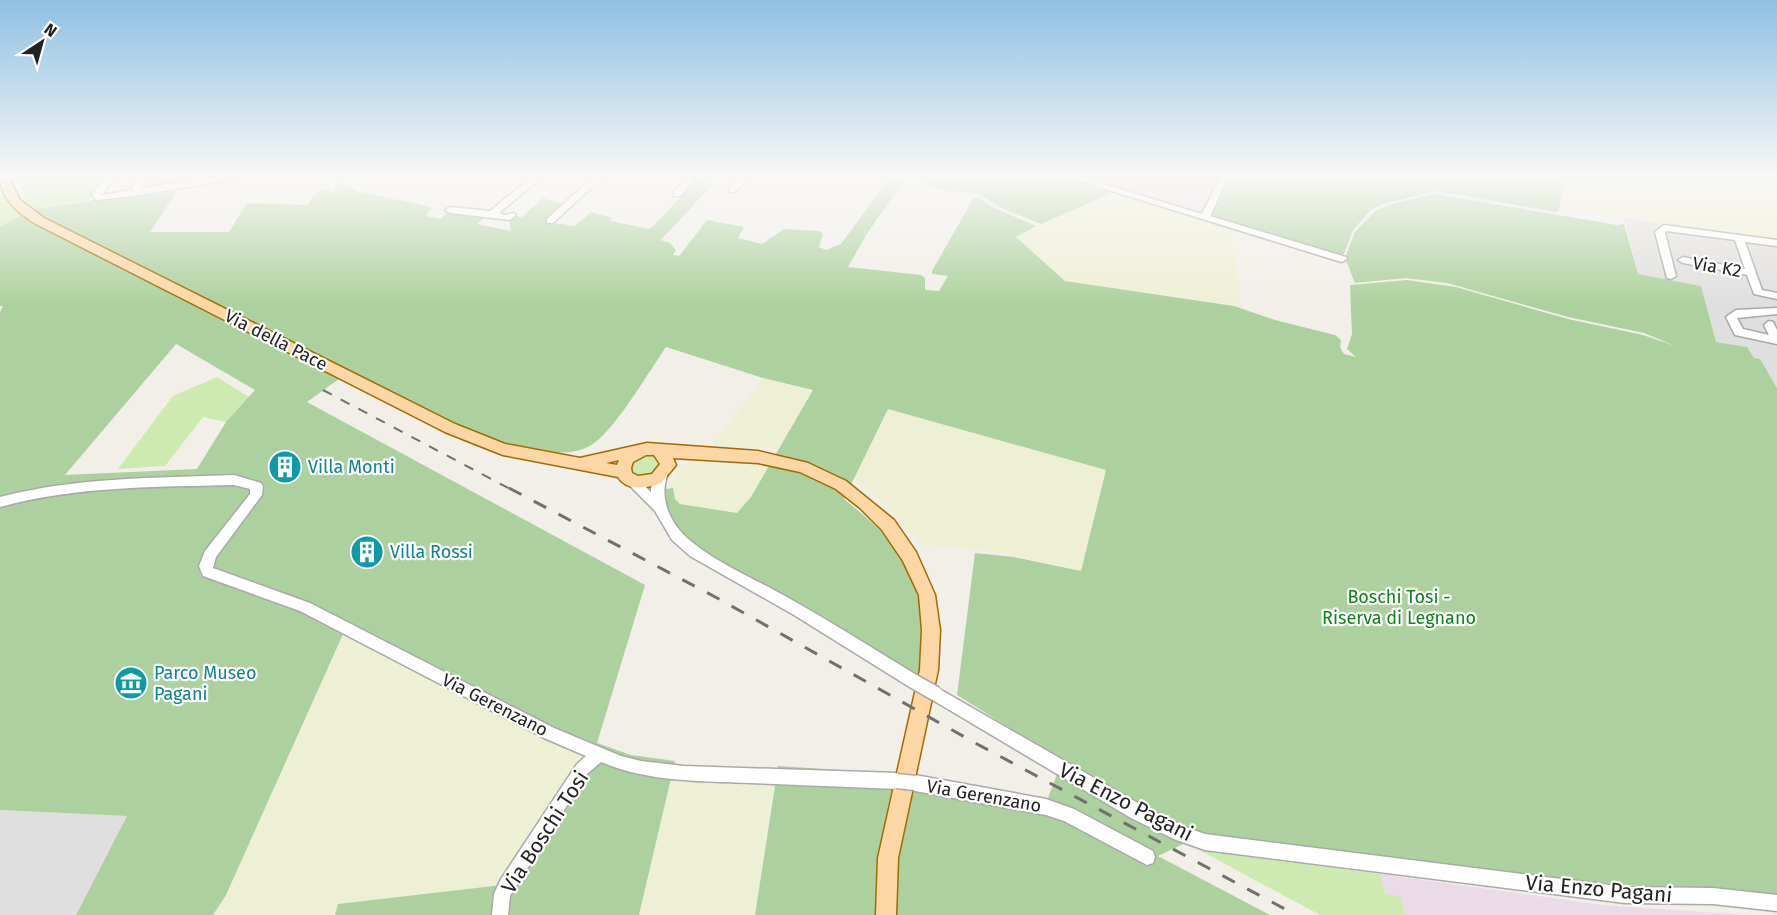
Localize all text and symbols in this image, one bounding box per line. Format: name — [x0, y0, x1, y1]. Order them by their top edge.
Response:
north arrow — [12, 12, 72, 72]
text: N — [41, 19, 60, 41]
street label: Via K2 — [1691, 252, 1743, 282]
street label: Via della Pace — [221, 305, 331, 375]
building icon: Villa Monti — [267, 449, 303, 485]
place label: Villa Monti — [308, 456, 395, 478]
building icon: Villa Rossi — [349, 534, 385, 570]
place label: Villa Rossi — [390, 541, 473, 563]
park label: Boschi Tosi - Riserva di Legnano — [1322, 586, 1476, 629]
place label: Parco Museo Pagani — [154, 662, 256, 705]
museum icon: Parco Museo Pagani — [113, 665, 149, 701]
street label: Via Gerenzano — [438, 669, 552, 741]
street label: Via Enzo Pagani — [1055, 757, 1197, 847]
street label: Via Boschi Tosi — [496, 766, 594, 898]
street label: Via Gerenzano — [925, 775, 1043, 817]
street label: Via Enzo Pagani — [1525, 870, 1673, 908]

